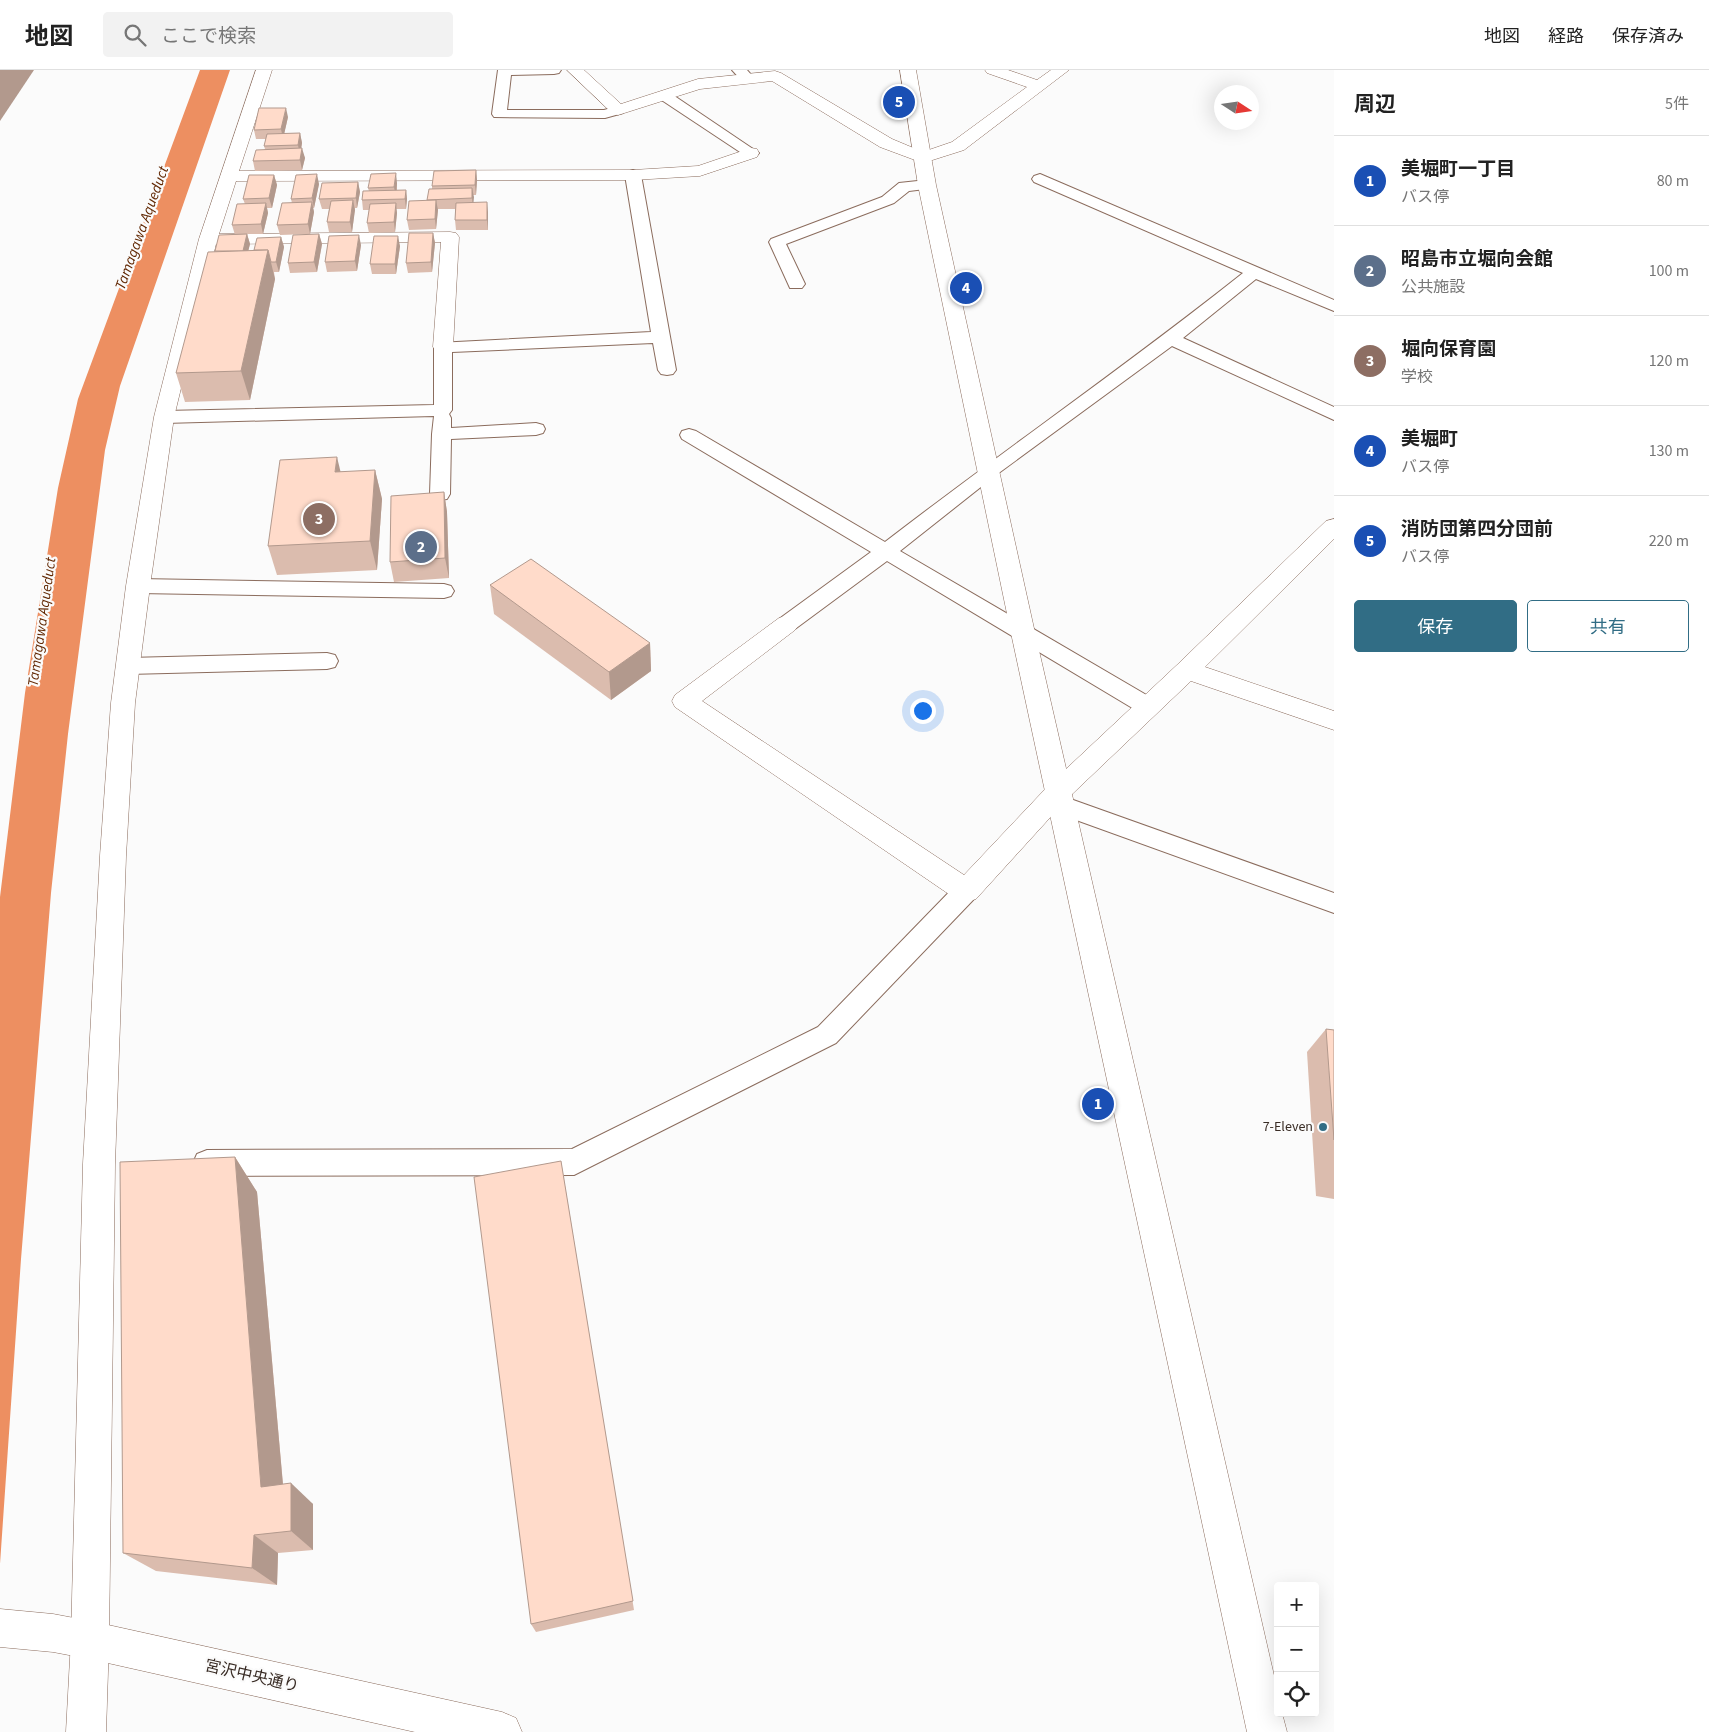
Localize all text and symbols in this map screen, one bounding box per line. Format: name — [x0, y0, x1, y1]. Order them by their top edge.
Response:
search box — [103, 12, 453, 57]
text: 地図 — [25, 19, 73, 54]
icon: search — [121, 21, 149, 49]
text: ここで検索 — [161, 23, 256, 50]
text: 地図 — [1484, 24, 1520, 49]
text: 経路 — [1548, 24, 1584, 49]
text: 保存済み — [1612, 24, 1684, 49]
pin: 5 — [883, 83, 915, 121]
north arrow — [1214, 85, 1259, 130]
text: 周辺 — [1354, 89, 1396, 119]
text: 5件 — [1665, 93, 1689, 115]
text: 美堀町一丁目 — [1401, 156, 1515, 183]
water label: Tamagawa Aqueduct — [110, 162, 175, 293]
text: 1 — [1366, 170, 1374, 192]
text: 80 m — [1657, 170, 1689, 192]
text: バス停 — [1401, 186, 1449, 208]
text: 昭島市立堀向会館 — [1401, 246, 1553, 273]
text: 2 — [1366, 260, 1374, 282]
text: 100 m — [1649, 260, 1689, 282]
pin: 4 — [950, 269, 982, 307]
text: 公共施設 — [1401, 276, 1465, 298]
text: 堀向保育園 — [1401, 336, 1496, 363]
text: 3 — [1366, 350, 1374, 372]
text: 120 m — [1649, 350, 1689, 372]
text: 学校 — [1401, 366, 1433, 388]
text: 美堀町 — [1401, 426, 1458, 453]
text: 4 — [1366, 440, 1374, 462]
text: 130 m — [1649, 440, 1689, 462]
text: バス停 — [1401, 456, 1449, 478]
pin: 3 — [303, 500, 335, 538]
text: 消防団第四分団前 — [1401, 516, 1553, 543]
pin: 2 — [405, 528, 437, 566]
text: 5 — [1366, 530, 1374, 552]
text: 220 m — [1649, 530, 1689, 552]
text: バス停 — [1401, 546, 1449, 568]
water label: Tamagawa Aqueduct — [23, 555, 62, 688]
button: 保存 — [1354, 600, 1517, 652]
button: 共有 — [1527, 600, 1689, 652]
your location — [910, 698, 936, 724]
pin: 1 — [1082, 1085, 1114, 1123]
place label: 7-Eleven — [1263, 1117, 1313, 1137]
marker: 7-Eleven — [1317, 1121, 1329, 1133]
map controls — [1274, 1582, 1319, 1717]
button: + — [1274, 1582, 1319, 1627]
button: − — [1274, 1627, 1319, 1672]
street label: 宮沢中央通り — [203, 1654, 301, 1698]
button: locate — [1274, 1672, 1319, 1717]

